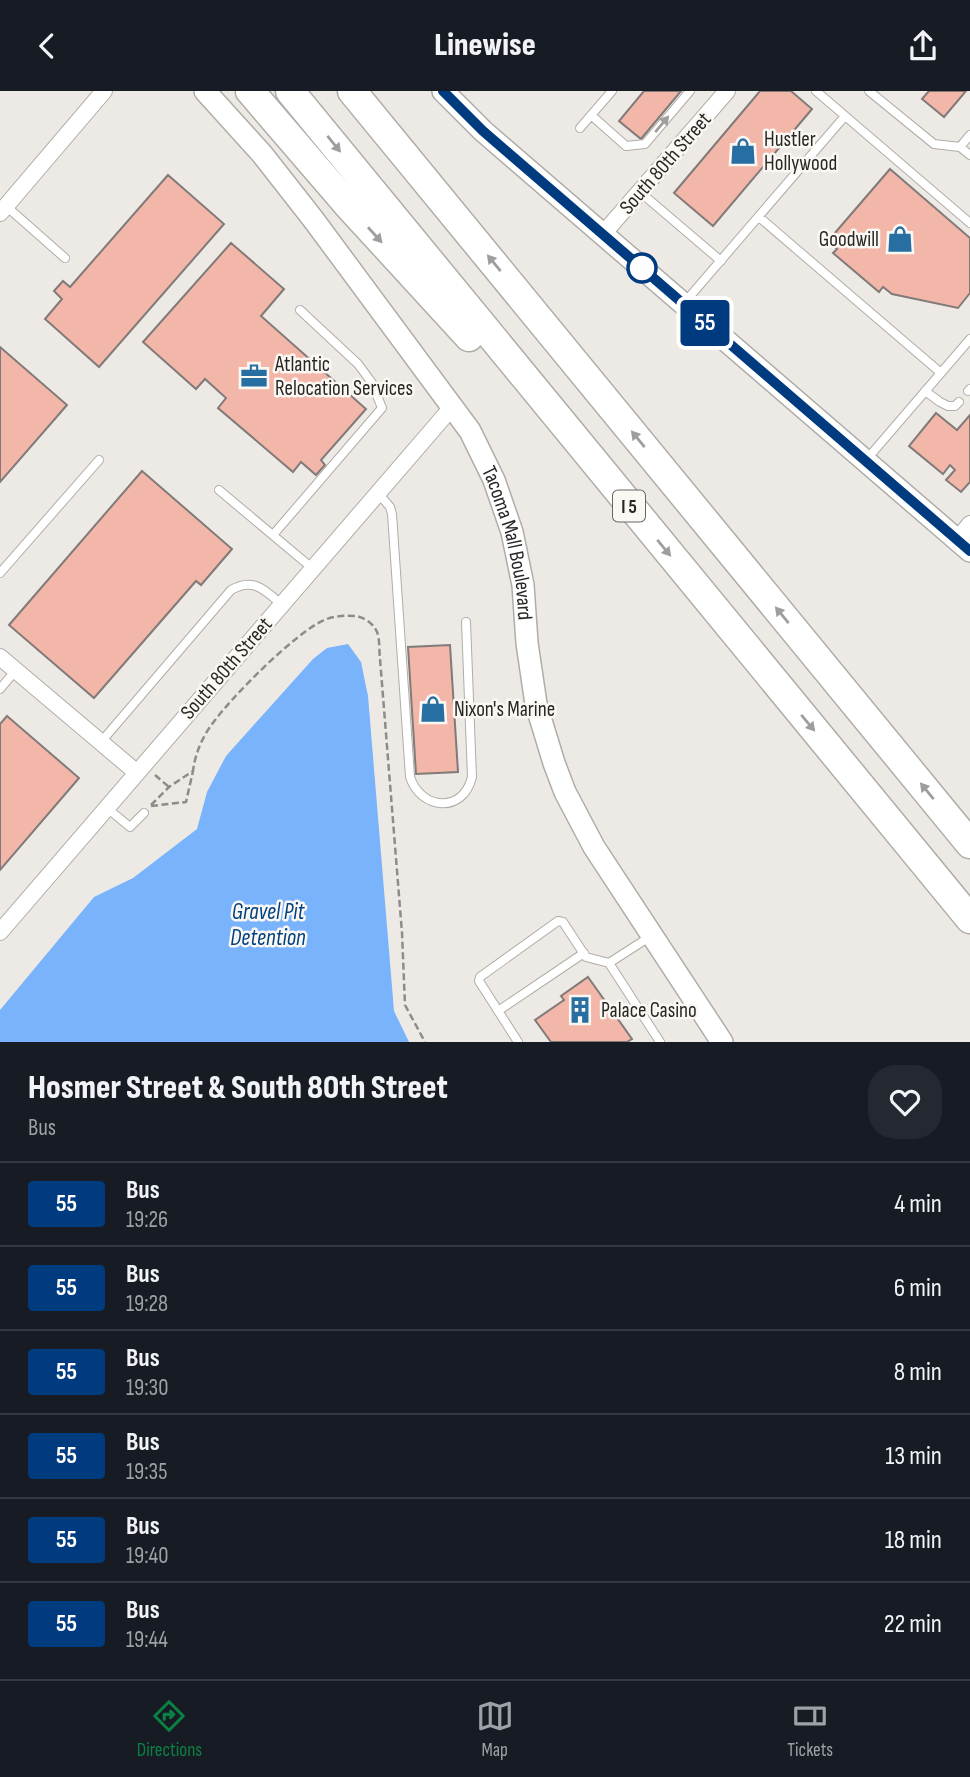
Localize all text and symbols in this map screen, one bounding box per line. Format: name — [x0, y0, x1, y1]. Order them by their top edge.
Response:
text: Linewise — [434, 26, 536, 65]
icon: back — [28, 27, 66, 65]
icon: share — [904, 27, 942, 65]
street label: South 80th Street — [614, 107, 716, 219]
one-way arrow — [654, 115, 669, 132]
place label: Hustler Hollywood — [764, 127, 837, 176]
one-way arrow — [326, 134, 341, 152]
shop icon: Hustler Hollywood — [728, 136, 758, 166]
shop icon: Goodwill — [885, 224, 915, 254]
one-way arrow — [367, 226, 383, 244]
place label: Goodwill — [819, 227, 879, 252]
unlabelled marker — [627, 253, 657, 283]
one-way arrow — [486, 255, 501, 273]
line badge: 55 — [674, 300, 736, 346]
text: 55 — [694, 308, 716, 337]
place label: Atlantic Relocation Services — [274, 352, 413, 401]
office icon: Atlantic Relocation Services — [239, 361, 269, 391]
one-way arrow — [631, 431, 646, 448]
street label: Tacoma Mall Boulevard — [476, 462, 537, 621]
road number: I 5 — [613, 491, 645, 521]
one-way arrow — [656, 538, 671, 556]
one-way arrow — [775, 606, 790, 624]
street label: South 80th Street — [175, 612, 277, 724]
shop icon: Nixon's Marine — [418, 694, 448, 724]
place label: Nixon's Marine — [454, 697, 555, 722]
one-way arrow — [801, 714, 816, 732]
one-way arrow — [919, 782, 934, 800]
water label: Gravel Pit Detention — [230, 898, 306, 952]
building icon: Palace Casino — [565, 995, 595, 1025]
place label: Palace Casino — [601, 998, 697, 1023]
button: heart — [868, 1065, 942, 1139]
text: Hosmer Street & South 80th Street — [28, 1068, 448, 1108]
text: Bus — [28, 1114, 56, 1142]
text: Bus — [126, 1175, 160, 1206]
text: 55 — [56, 1189, 77, 1218]
text: 4 min — [894, 1189, 942, 1220]
text: 19:26 — [126, 1206, 168, 1234]
text: Bus — [126, 1259, 160, 1290]
text: 55 — [56, 1273, 77, 1302]
text: 6 min — [894, 1273, 942, 1304]
text: 19:28 — [126, 1290, 168, 1318]
text: Bus — [126, 1343, 160, 1374]
text: 55 — [56, 1357, 77, 1386]
text: 8 min — [894, 1357, 942, 1388]
text: 19:30 — [126, 1374, 168, 1402]
text: Bus — [126, 1427, 160, 1458]
text: 55 — [56, 1441, 77, 1470]
text: 13 min — [885, 1441, 942, 1472]
text: 19:35 — [126, 1458, 167, 1486]
text: Bus — [126, 1511, 160, 1542]
text: 55 — [56, 1525, 77, 1554]
text: 18 min — [885, 1525, 942, 1556]
text: 19:40 — [126, 1542, 168, 1570]
text: Bus — [126, 1595, 160, 1626]
text: 55 — [56, 1609, 77, 1638]
text: 22 min — [884, 1609, 942, 1640]
text: 19:44 — [126, 1626, 168, 1654]
tab: Directions — [137, 1697, 202, 1762]
tab: Map — [476, 1697, 514, 1762]
tab: Tickets — [787, 1697, 833, 1762]

